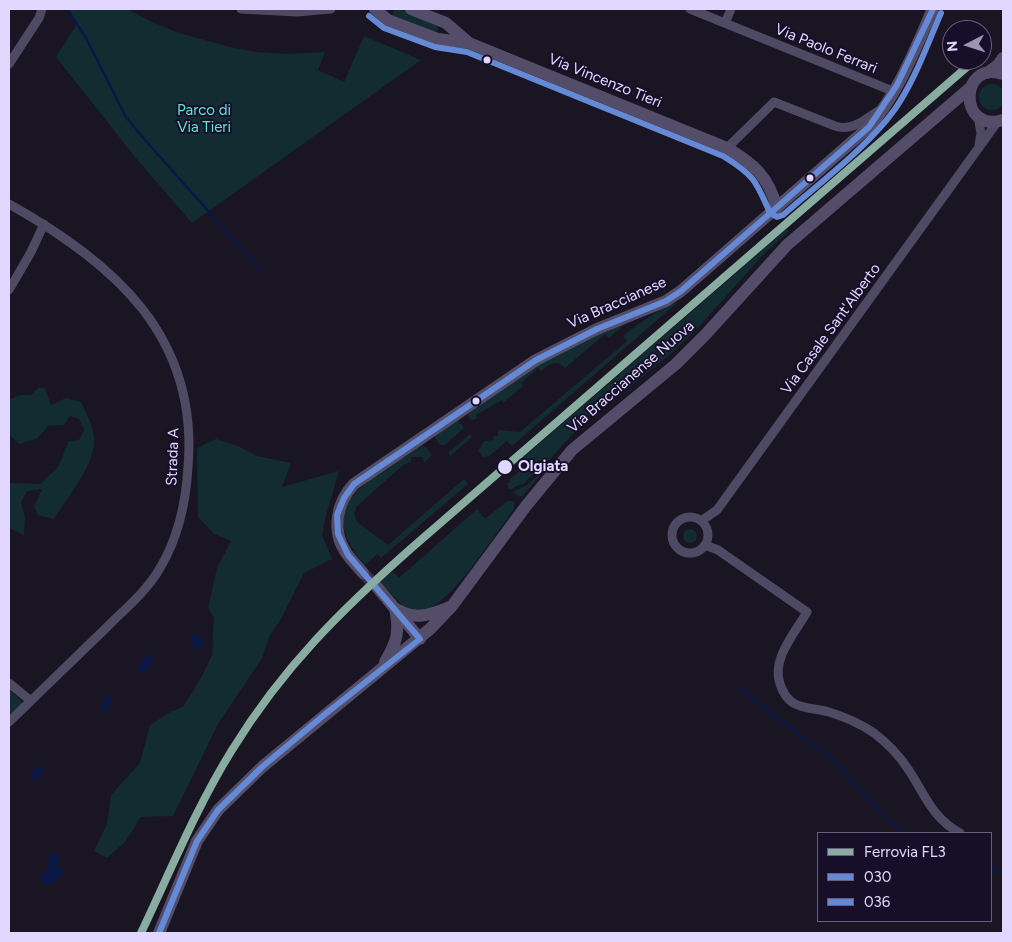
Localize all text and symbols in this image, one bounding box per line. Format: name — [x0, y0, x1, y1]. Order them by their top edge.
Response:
street label: Via Paolo Ferrari — [772, 20, 880, 78]
north arrow — [942, 20, 992, 70]
text: N — [944, 40, 961, 52]
street label: Via Vincenzo Tieri — [546, 50, 664, 112]
unlabelled marker — [482, 55, 492, 65]
park label: Parco di Via Tieri — [177, 102, 231, 137]
unlabelled marker — [805, 173, 815, 183]
street label: Via Casale Sant'Alberto — [777, 260, 885, 398]
street label: Via Braccianese — [565, 273, 669, 333]
street label: Via Braccianense Nuova — [564, 317, 698, 437]
unlabelled marker — [471, 396, 481, 406]
street label: Strada A — [163, 428, 183, 486]
marker: Olgiata — [496, 458, 514, 476]
place label: Olgiata — [518, 458, 568, 476]
legend — [817, 832, 992, 922]
text: Ferrovia FL3 — [864, 843, 946, 861]
text: 030 — [864, 868, 891, 886]
text: 036 — [864, 893, 890, 911]

